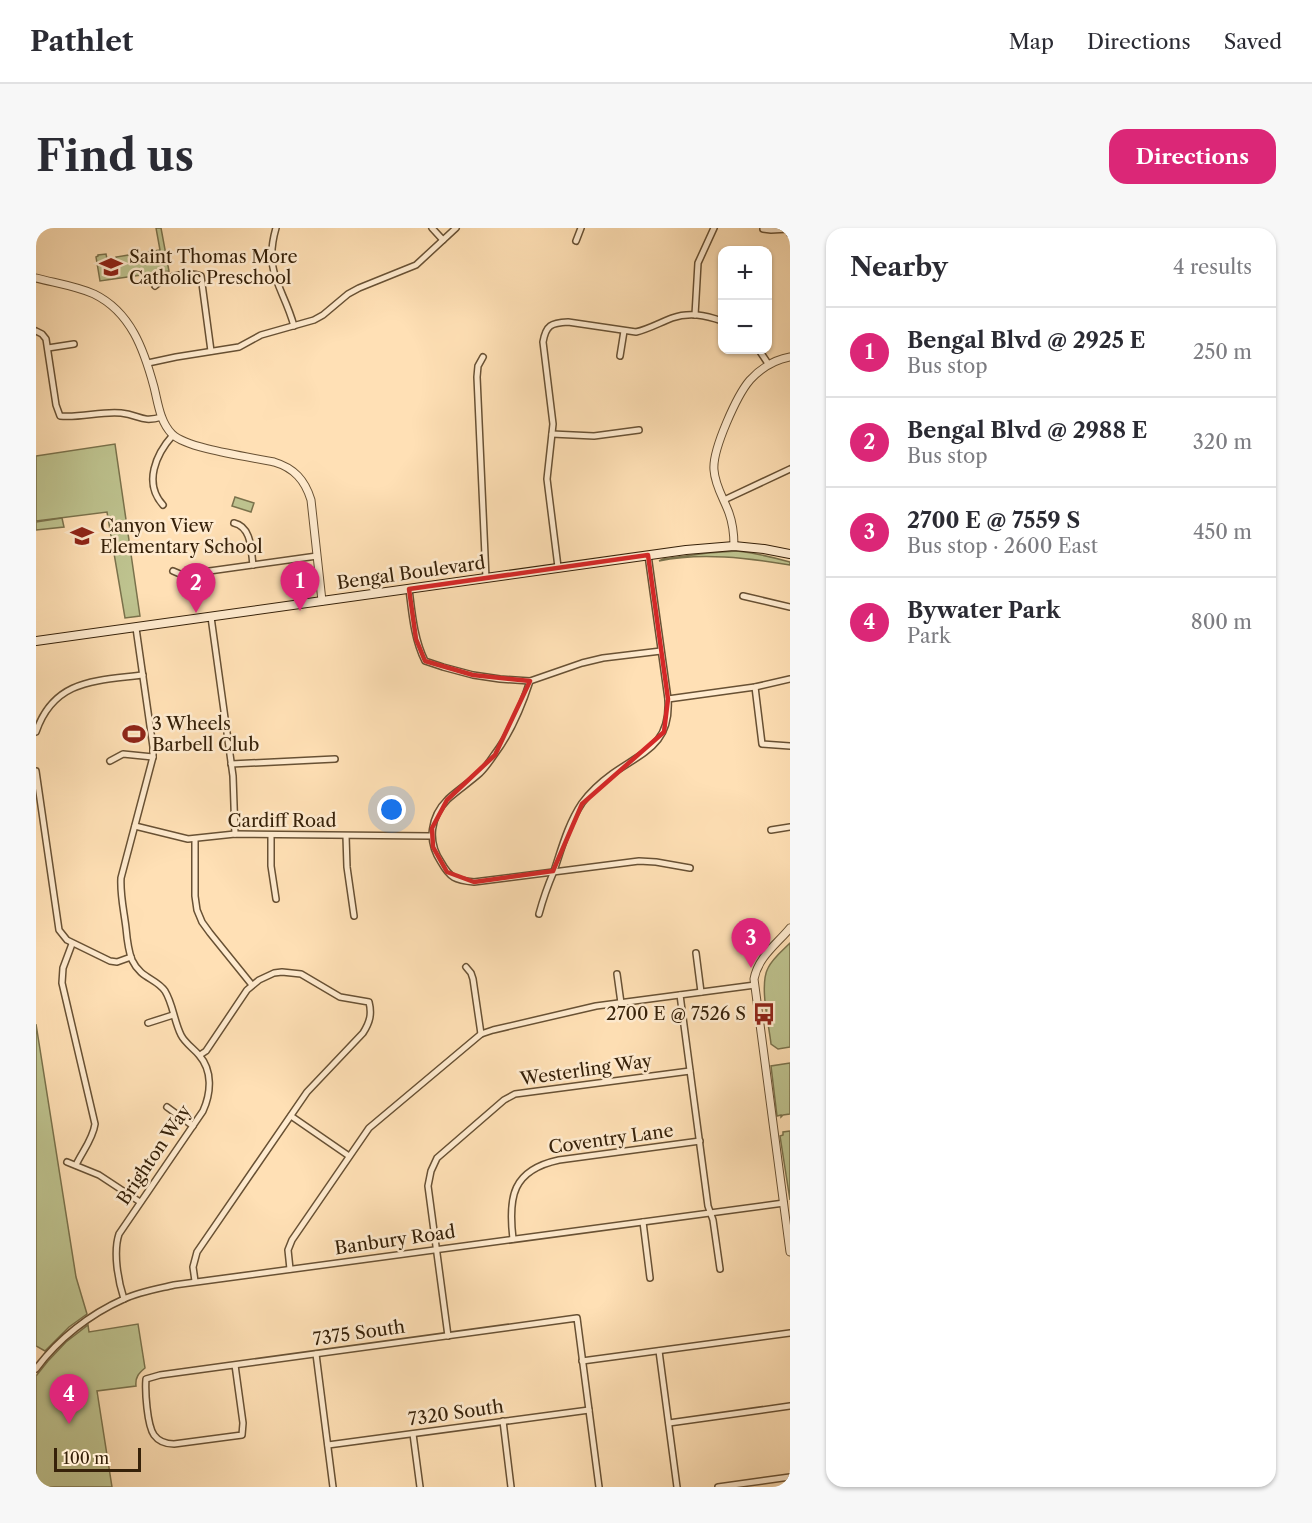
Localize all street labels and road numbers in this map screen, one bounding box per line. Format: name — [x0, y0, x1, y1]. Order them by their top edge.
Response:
street label: Bengal Boulevard — [335, 552, 487, 594]
street label: Cardiff Road — [228, 810, 336, 832]
street label: Westerling Way — [518, 1050, 654, 1090]
street label: Brighton Way — [112, 1100, 196, 1209]
street label: Coventry Lane — [547, 1119, 675, 1159]
street label: Banbury Road — [333, 1221, 457, 1259]
street label: 7375 South — [312, 1316, 406, 1350]
street label: 7320 South — [407, 1395, 505, 1431]

